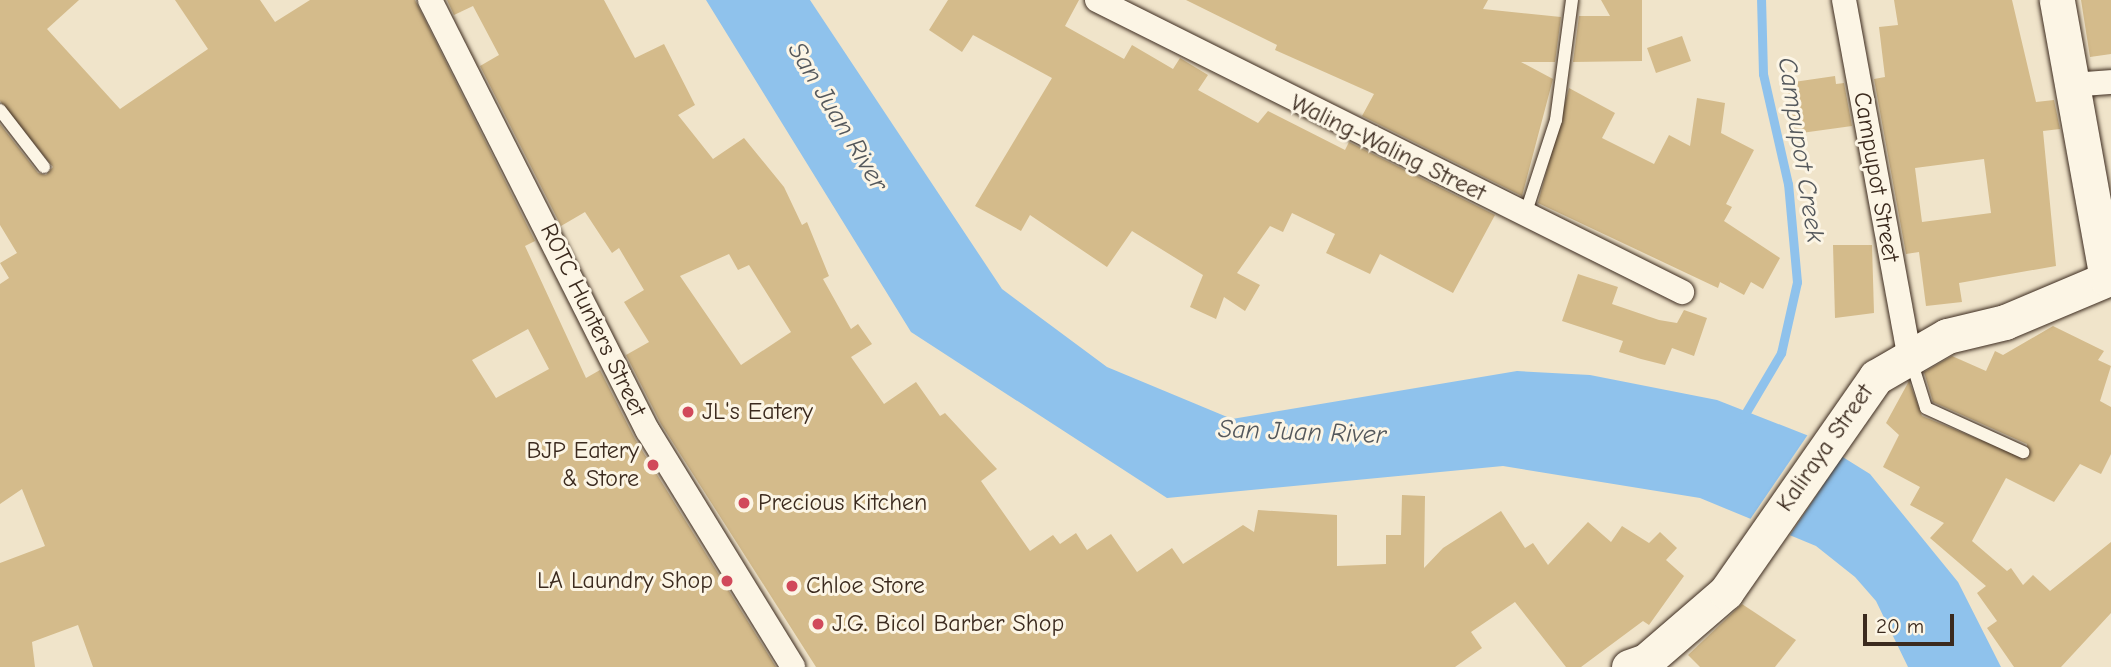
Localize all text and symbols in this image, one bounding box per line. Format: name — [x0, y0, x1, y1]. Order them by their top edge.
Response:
water label: San Juan River — [780, 37, 894, 197]
water label: Campupot Creek — [1770, 55, 1830, 245]
street label: Waling-Waling Street — [1286, 88, 1490, 208]
street label: Campupot Street — [1847, 90, 1905, 264]
street label: ROTC Hunters Street — [534, 219, 652, 421]
street label: Kaliraya Street — [1771, 379, 1879, 517]
place label: JL's Eatery — [702, 398, 813, 426]
marker: JL's Eatery — [680, 404, 696, 420]
water label: San Juan River — [1217, 414, 1387, 452]
place label: BJP Eatery & Store — [526, 437, 639, 493]
marker: BJP Eatery & Store — [645, 457, 661, 473]
place label: Precious Kitchen — [758, 489, 927, 517]
marker: Precious Kitchen — [736, 495, 752, 511]
place label: LA Laundry Shop — [537, 567, 713, 595]
place label: Chloe Store — [806, 572, 925, 600]
marker: LA Laundry Shop — [719, 573, 735, 589]
marker: Chloe Store — [784, 578, 800, 594]
scale bar — [1866, 600, 1957, 644]
place label: J.G. Bicol Barber Shop — [832, 610, 1064, 638]
text: 20 m — [1876, 614, 1924, 638]
marker: J.G. Bicol Barber Shop — [810, 616, 826, 632]

